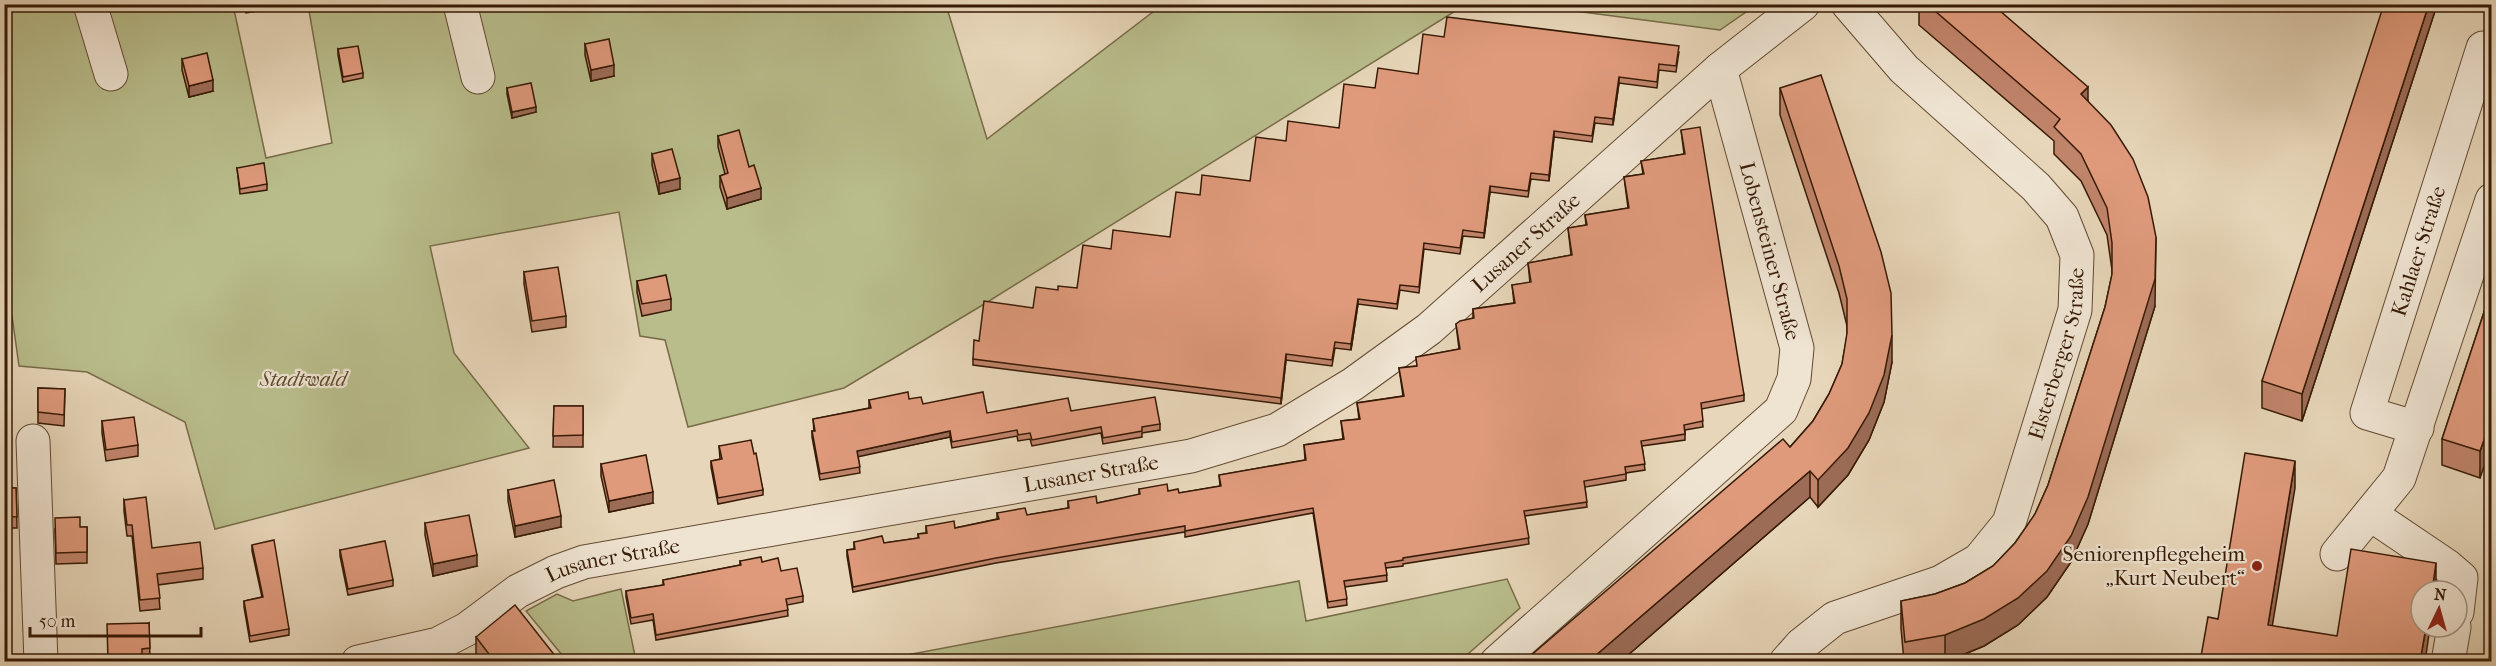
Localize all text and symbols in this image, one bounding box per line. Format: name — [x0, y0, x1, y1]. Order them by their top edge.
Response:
street label: Lobensteiner Straße — [1735, 159, 1805, 343]
street label: Kahlaer Straße — [2386, 183, 2450, 319]
street label: Lusaner Straße — [1467, 188, 1585, 297]
street label: Elsterberger Straße — [2023, 267, 2089, 443]
park label: Stadtwald — [259, 367, 349, 391]
street label: Lusaner Straße — [1021, 450, 1160, 497]
street label: Lusaner Straße — [542, 533, 682, 587]
place label: Seniorenpflegeheim „Kurt Neubert“ — [2063, 542, 2246, 590]
marker: Seniorenpflegeheim „Kurt Neubert“ — [2250, 559, 2264, 573]
north arrow — [2409, 579, 2469, 639]
text: N — [2433, 585, 2448, 605]
scale bar — [30, 600, 201, 638]
text: 50 m — [39, 611, 76, 632]

